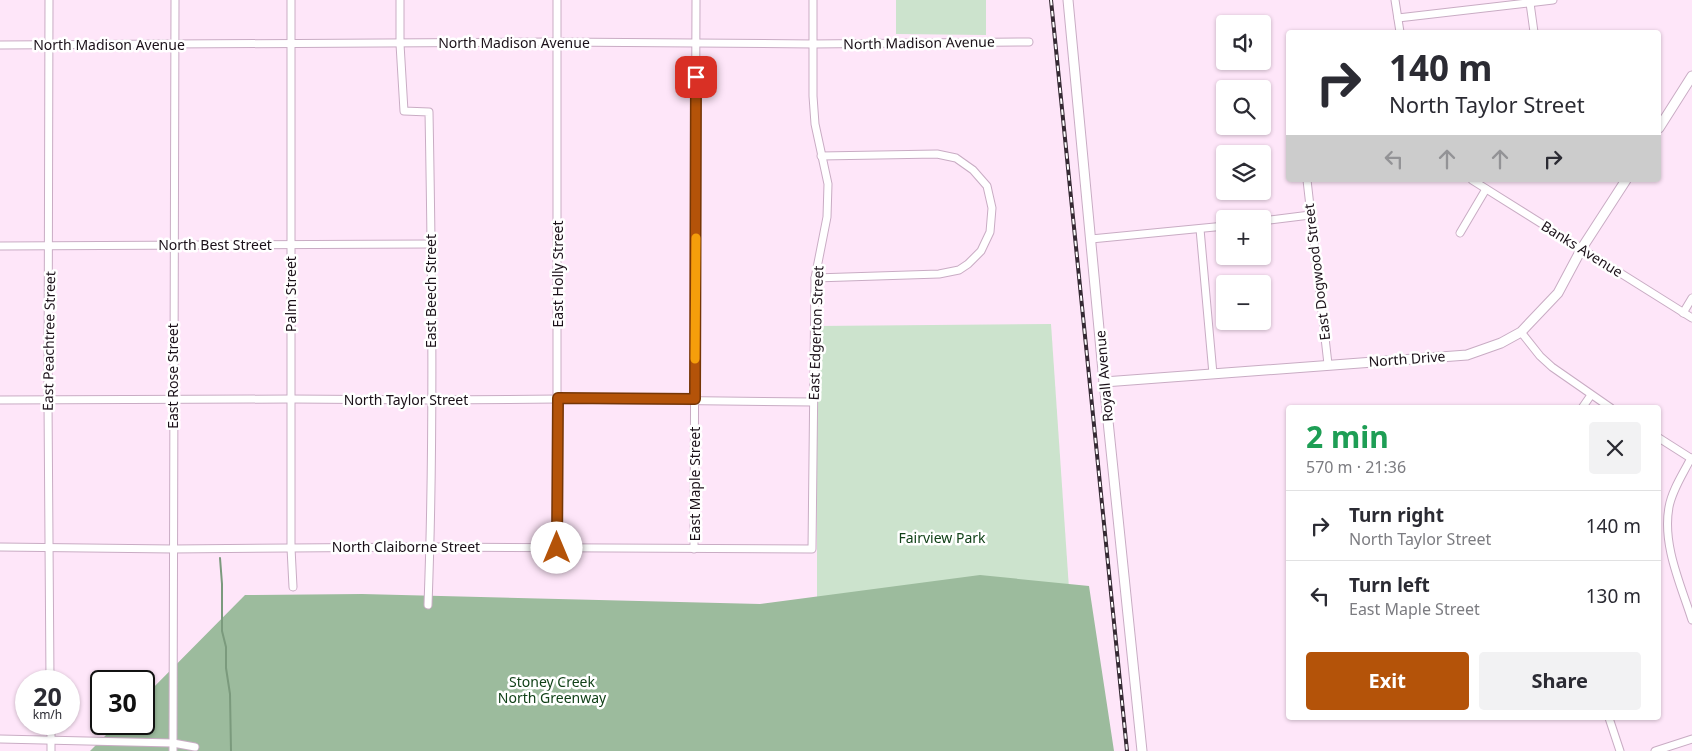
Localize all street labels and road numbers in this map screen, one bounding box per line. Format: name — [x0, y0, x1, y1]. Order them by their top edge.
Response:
street label: North Madison Avenue — [843, 32, 995, 53]
street label: North Madison Avenue — [438, 33, 590, 52]
street label: North Madison Avenue — [33, 35, 185, 54]
street label: East Dogwood Street — [1299, 203, 1334, 342]
street label: Banks Avenue — [1538, 216, 1627, 281]
street label: East Holly Street — [548, 221, 567, 327]
street label: East Beech Street — [421, 234, 440, 348]
street label: North Best Street — [158, 235, 272, 254]
street label: Palm Street — [281, 256, 300, 332]
street label: East Edgerton Street — [804, 265, 827, 401]
street label: East Peachtree Street — [38, 271, 59, 411]
street label: East Rose Street — [163, 323, 182, 429]
street label: Royall Avenue — [1090, 329, 1117, 423]
street label: North Drive — [1368, 346, 1446, 371]
street label: North Taylor Street — [344, 390, 468, 409]
street label: East Maple Street — [685, 427, 704, 541]
street label: North Claiborne Street — [332, 537, 480, 556]

